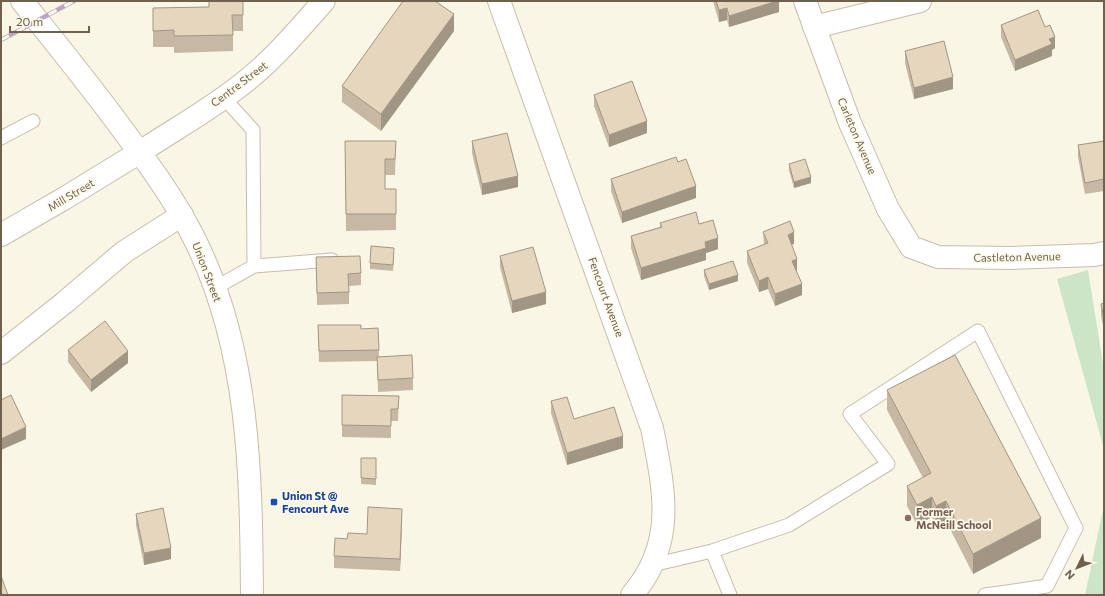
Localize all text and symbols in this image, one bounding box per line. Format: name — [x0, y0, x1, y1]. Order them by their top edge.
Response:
scale bar — [10, 8, 89, 34]
text: 20 m — [16, 14, 43, 28]
street label: Centre Street — [208, 58, 270, 109]
street label: Carleton Avenue — [835, 95, 880, 176]
street label: Mill Street — [45, 175, 97, 214]
street label: Union Street — [190, 240, 225, 304]
street label: Castleton Avenue — [973, 249, 1061, 264]
street label: Fencourt Avenue — [586, 255, 627, 339]
place label: Union St @ Fencourt Ave — [282, 489, 349, 515]
marker: Union St @ Fencourt Ave — [269, 497, 279, 507]
place label: Former McNeill School — [916, 505, 992, 531]
marker: Former McNeill School — [903, 513, 913, 523]
north arrow — [1057, 548, 1097, 588]
text: N — [1062, 568, 1077, 583]

